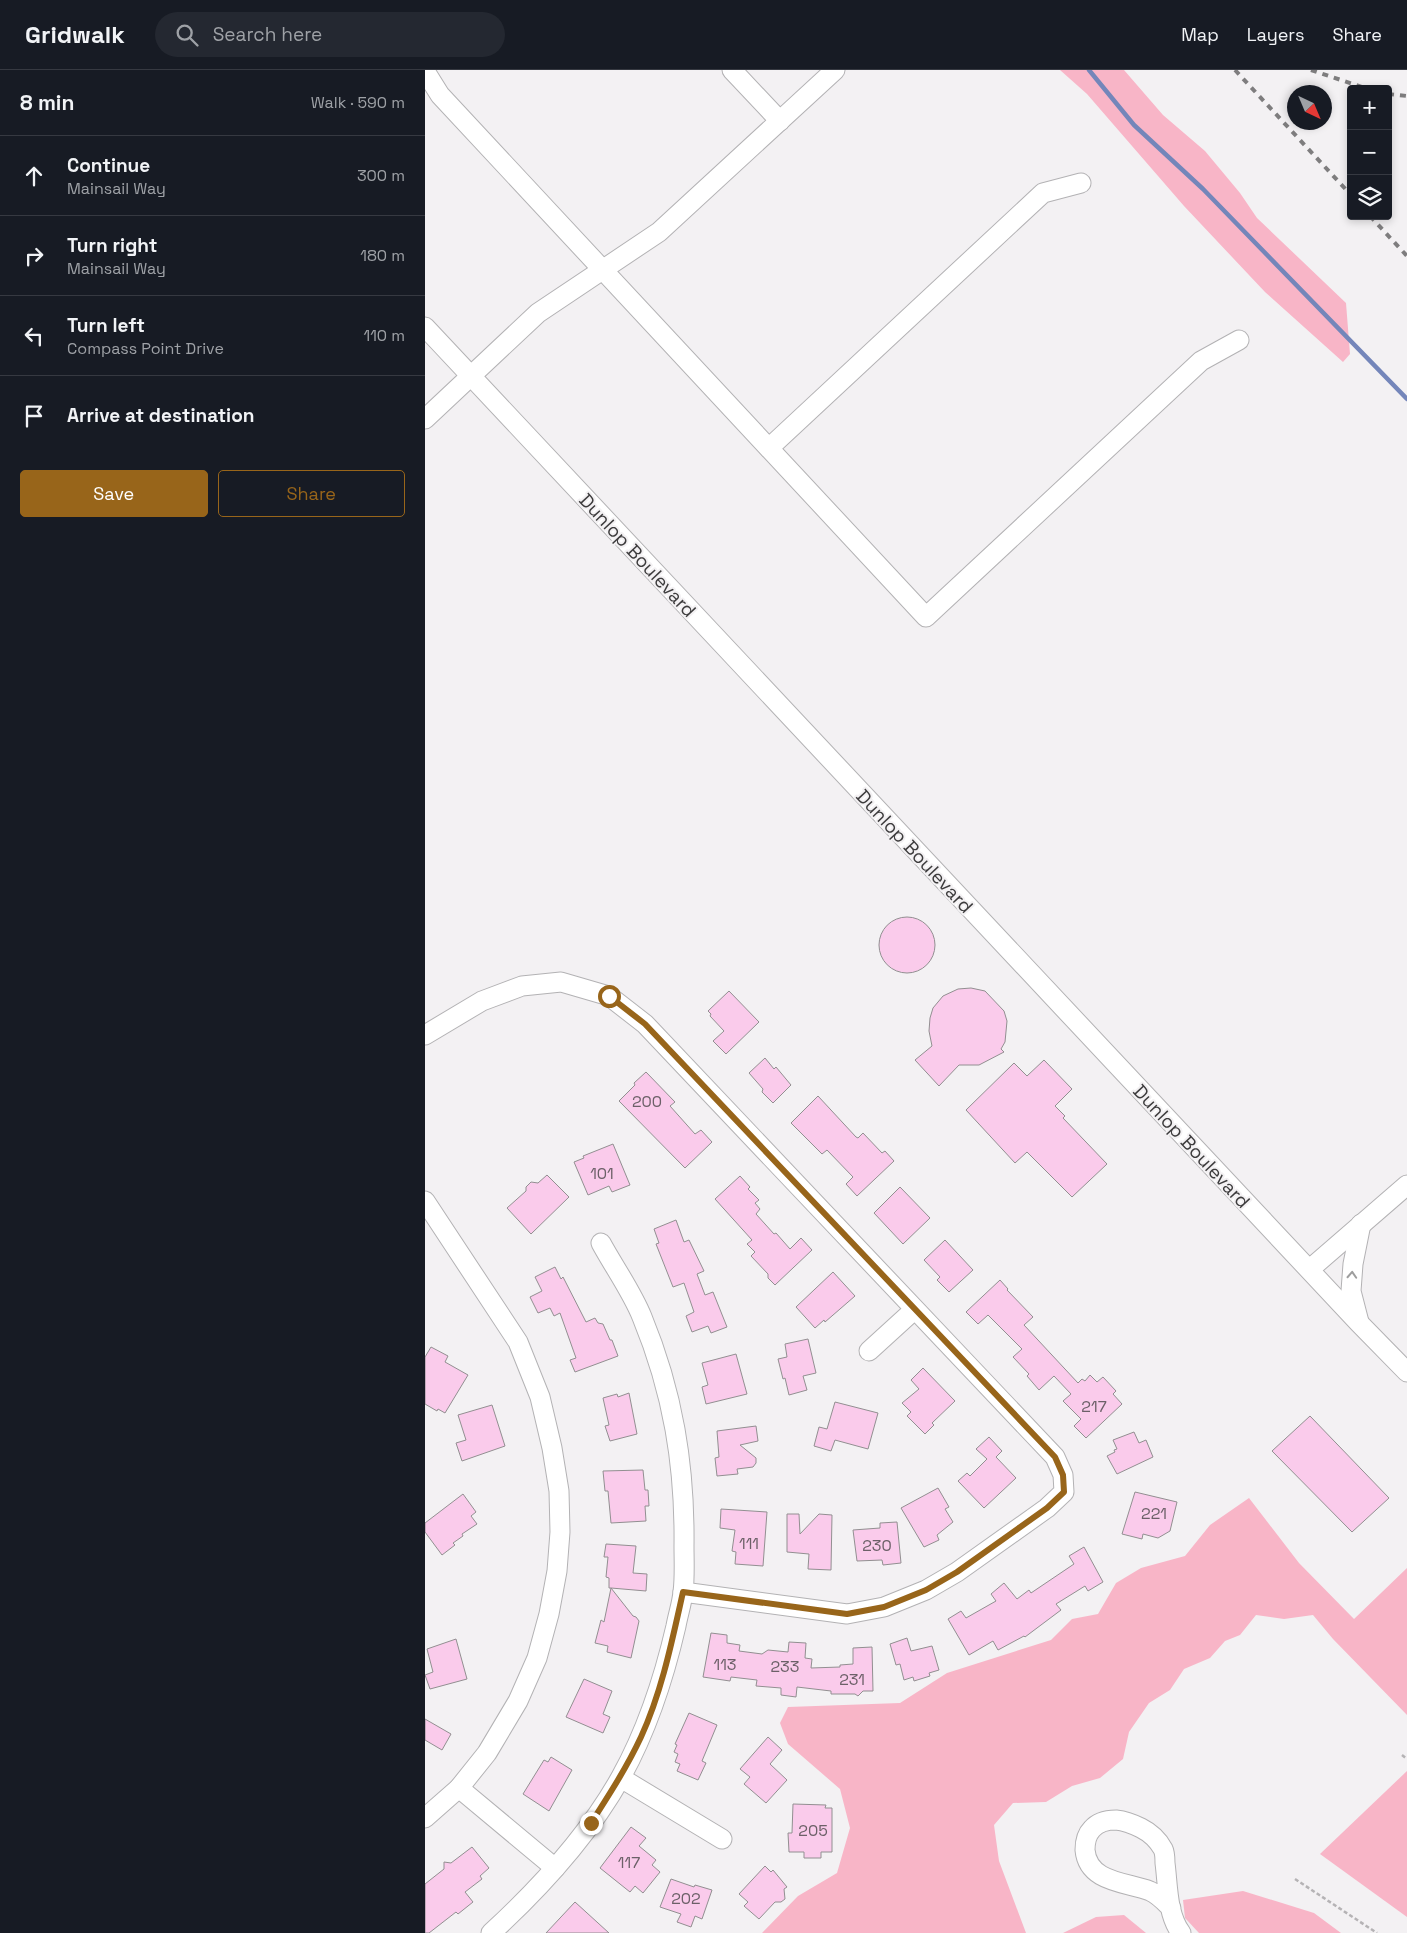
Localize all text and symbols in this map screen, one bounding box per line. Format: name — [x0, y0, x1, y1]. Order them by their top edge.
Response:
search box — [155, 12, 505, 57]
text: Gridwalk — [25, 19, 125, 50]
icon: search — [173, 21, 201, 49]
text: Search here — [213, 22, 322, 47]
text: Map — [1181, 23, 1219, 46]
text: Layers — [1247, 23, 1304, 46]
text: Share — [1332, 23, 1382, 46]
north arrow — [1287, 85, 1332, 130]
map controls — [1347, 85, 1392, 220]
button: + — [1347, 85, 1392, 130]
text: 8 min — [20, 89, 74, 116]
text: Walk · 590 m — [311, 92, 405, 113]
button: − — [1347, 130, 1392, 175]
text: Continue — [67, 153, 150, 178]
icon: ahead — [20, 162, 48, 190]
text: 300 m — [357, 165, 405, 186]
button: layers — [1347, 175, 1392, 220]
text: Mainsail Way — [67, 178, 166, 199]
text: Turn right — [67, 233, 157, 258]
icon: right — [20, 242, 48, 270]
text: 180 m — [360, 245, 405, 266]
text: Mainsail Way — [67, 258, 166, 279]
text: Turn left — [67, 313, 145, 338]
icon: left — [20, 322, 48, 350]
text: 110 m — [363, 325, 405, 346]
text: Compass Point Drive — [67, 338, 224, 359]
icon: arrive — [20, 402, 48, 430]
text: Arrive at destination — [67, 403, 255, 428]
button: Save — [20, 470, 208, 517]
button: Share — [218, 470, 405, 517]
street label: Dunlop Boulevard — [574, 488, 702, 623]
street label: Dunlop Boulevard — [851, 784, 979, 919]
route start — [598, 985, 621, 1008]
street label: Dunlop Boulevard — [1128, 1079, 1256, 1214]
house number: 200 — [632, 1091, 662, 1112]
house number: 101 — [590, 1163, 614, 1184]
one-way arrow — [1347, 1271, 1358, 1279]
house number: 217 — [1081, 1396, 1107, 1417]
house number: 221 — [1141, 1503, 1167, 1524]
house number: 111 — [739, 1533, 759, 1554]
house number: 230 — [862, 1535, 892, 1556]
house number: 113 — [713, 1654, 737, 1675]
house number: 233 — [771, 1656, 799, 1677]
house number: 231 — [839, 1669, 865, 1690]
route end — [580, 1812, 603, 1835]
house number: 205 — [798, 1820, 828, 1841]
house number: 117 — [618, 1852, 640, 1873]
house number: 202 — [671, 1888, 701, 1909]

